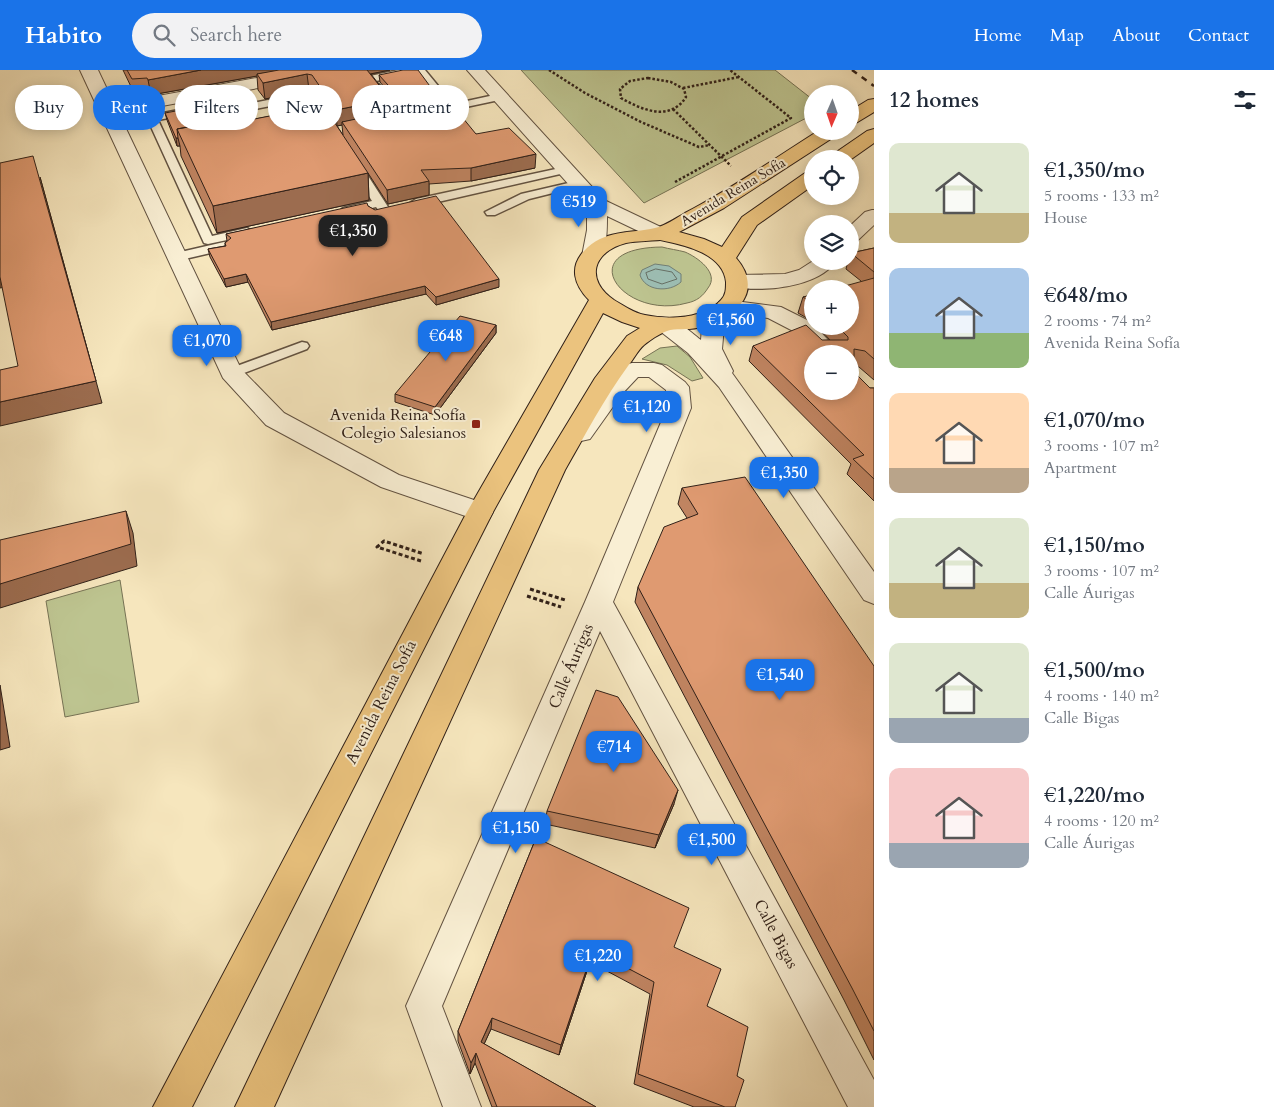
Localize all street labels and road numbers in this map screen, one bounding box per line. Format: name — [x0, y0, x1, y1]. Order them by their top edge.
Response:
street label: Avenida Reina Sofía — [677, 153, 789, 231]
street label: Calle Áurigas — [543, 620, 599, 712]
street label: Avenida Reina Sofía — [340, 636, 422, 768]
street label: Calle Bigas — [749, 896, 803, 972]

